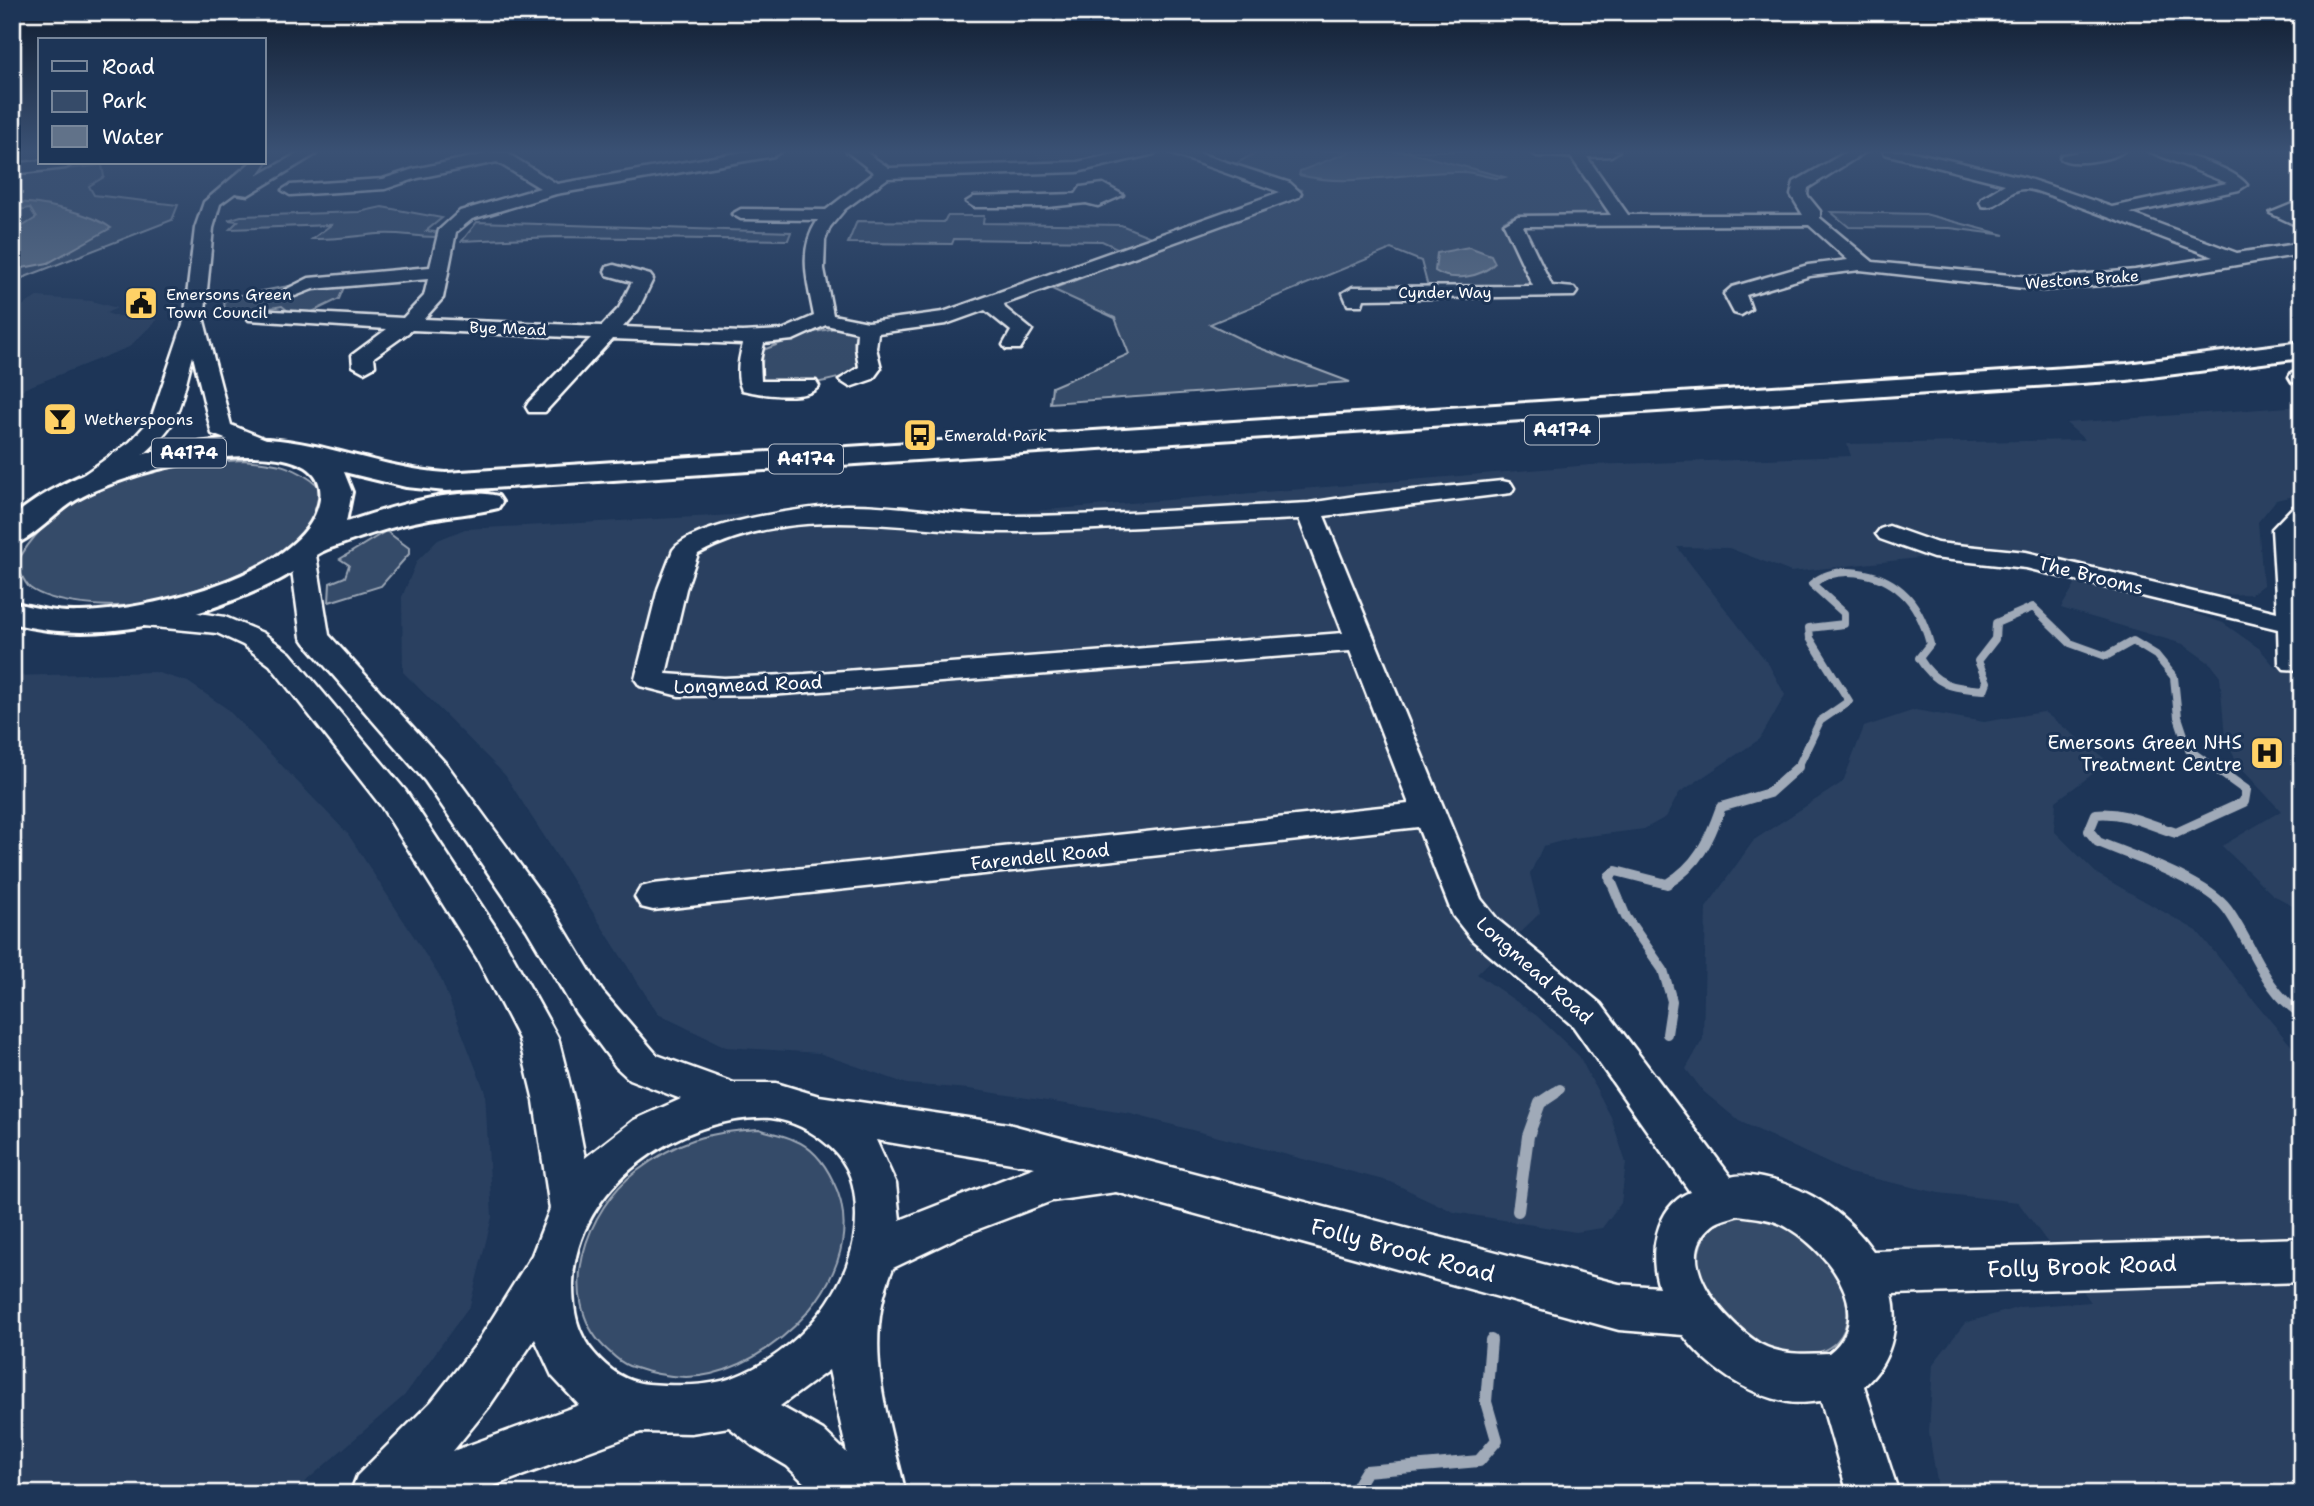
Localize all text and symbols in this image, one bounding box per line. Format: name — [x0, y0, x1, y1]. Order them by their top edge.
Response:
legend — [38, 38, 266, 164]
text: Road — [102, 53, 155, 81]
text: Park — [102, 87, 147, 115]
text: Water — [102, 123, 164, 151]
street label: Westons Brake — [2024, 265, 2140, 294]
street label: Cynder Way — [1398, 282, 1492, 303]
public building icon: Emersons Green Town Council — [122, 284, 160, 322]
place label: Emersons Green Town Council — [166, 284, 292, 323]
street label: Bye Mead — [469, 317, 547, 340]
bar icon: Wetherspoons — [41, 400, 79, 438]
place label: Wetherspoons — [84, 409, 194, 430]
bus stop icon: Emerald Park — [901, 416, 939, 454]
road number: A4174 — [1525, 416, 1599, 444]
place label: Emerald Park — [944, 425, 1047, 446]
road number: A4174 — [152, 438, 226, 467]
road number: A4174 — [769, 444, 843, 474]
street label: The Brooms — [2036, 550, 2146, 601]
street label: Longmead Road — [673, 669, 823, 700]
place label: Emersons Green NHS Treatment Centre — [2047, 730, 2242, 777]
hospital icon: Emersons Green NHS Treatment Centre — [2248, 734, 2286, 772]
street label: Farendell Road — [969, 837, 1111, 876]
street label: Longmead Road — [1471, 911, 1598, 1030]
street label: Folly Brook Road — [1307, 1211, 1499, 1289]
street label: Folly Brook Road — [1987, 1248, 2177, 1284]

